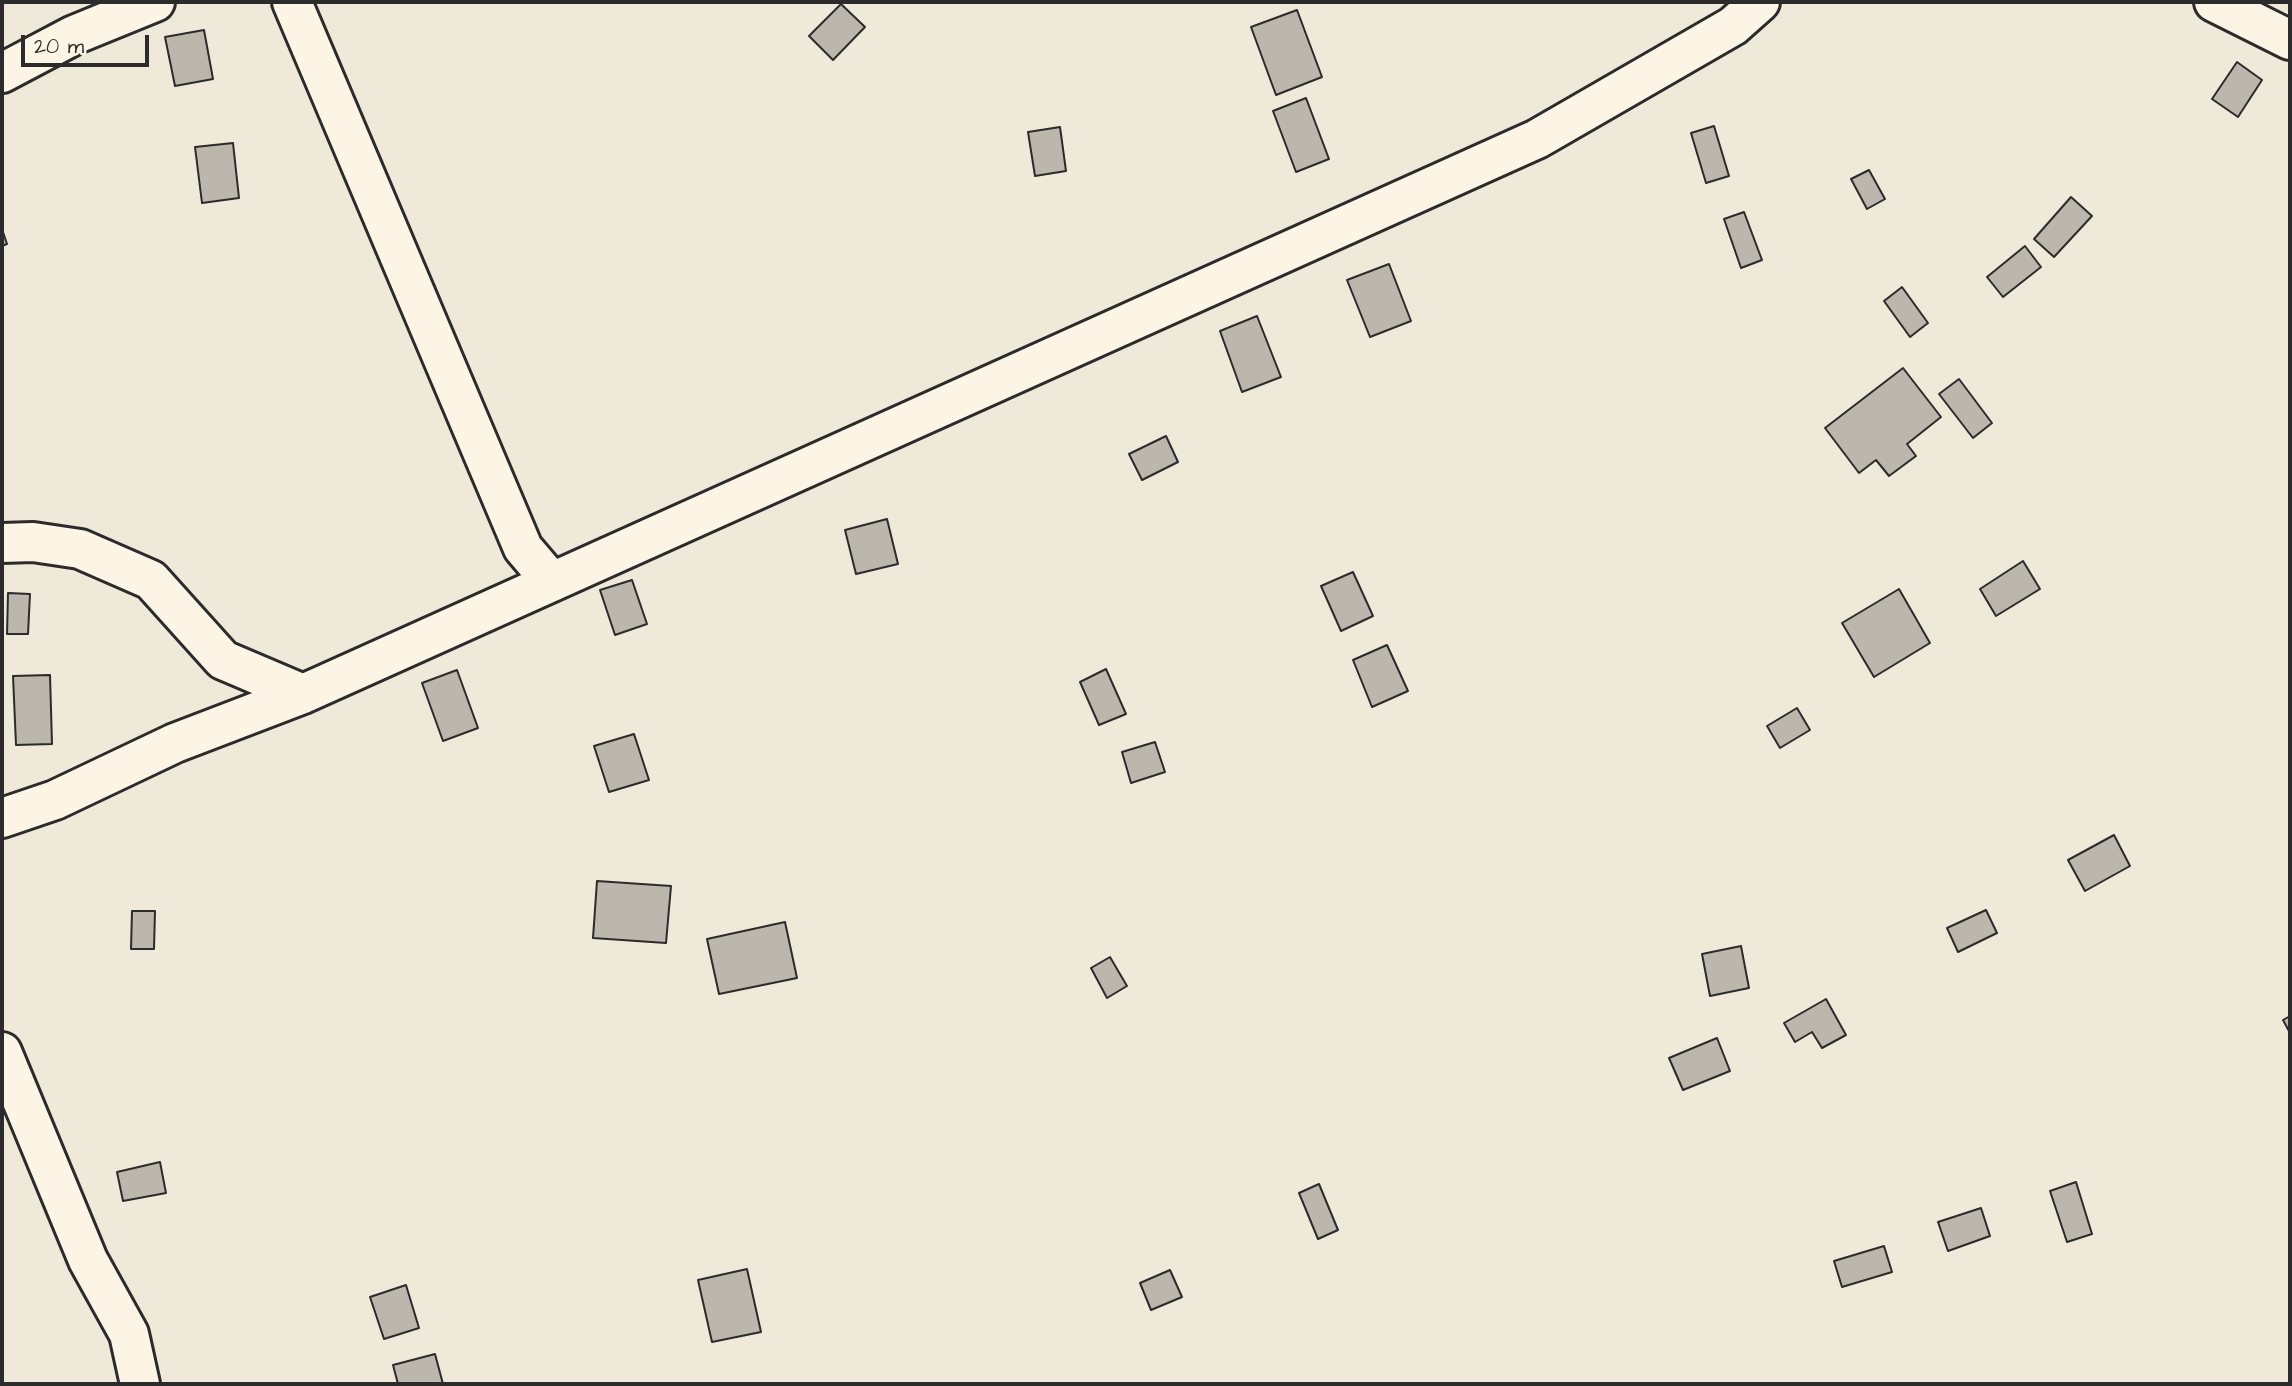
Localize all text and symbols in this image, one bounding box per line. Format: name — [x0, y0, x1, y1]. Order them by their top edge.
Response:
scale bar — [24, 21, 152, 65]
text: 20 m — [34, 32, 84, 61]

